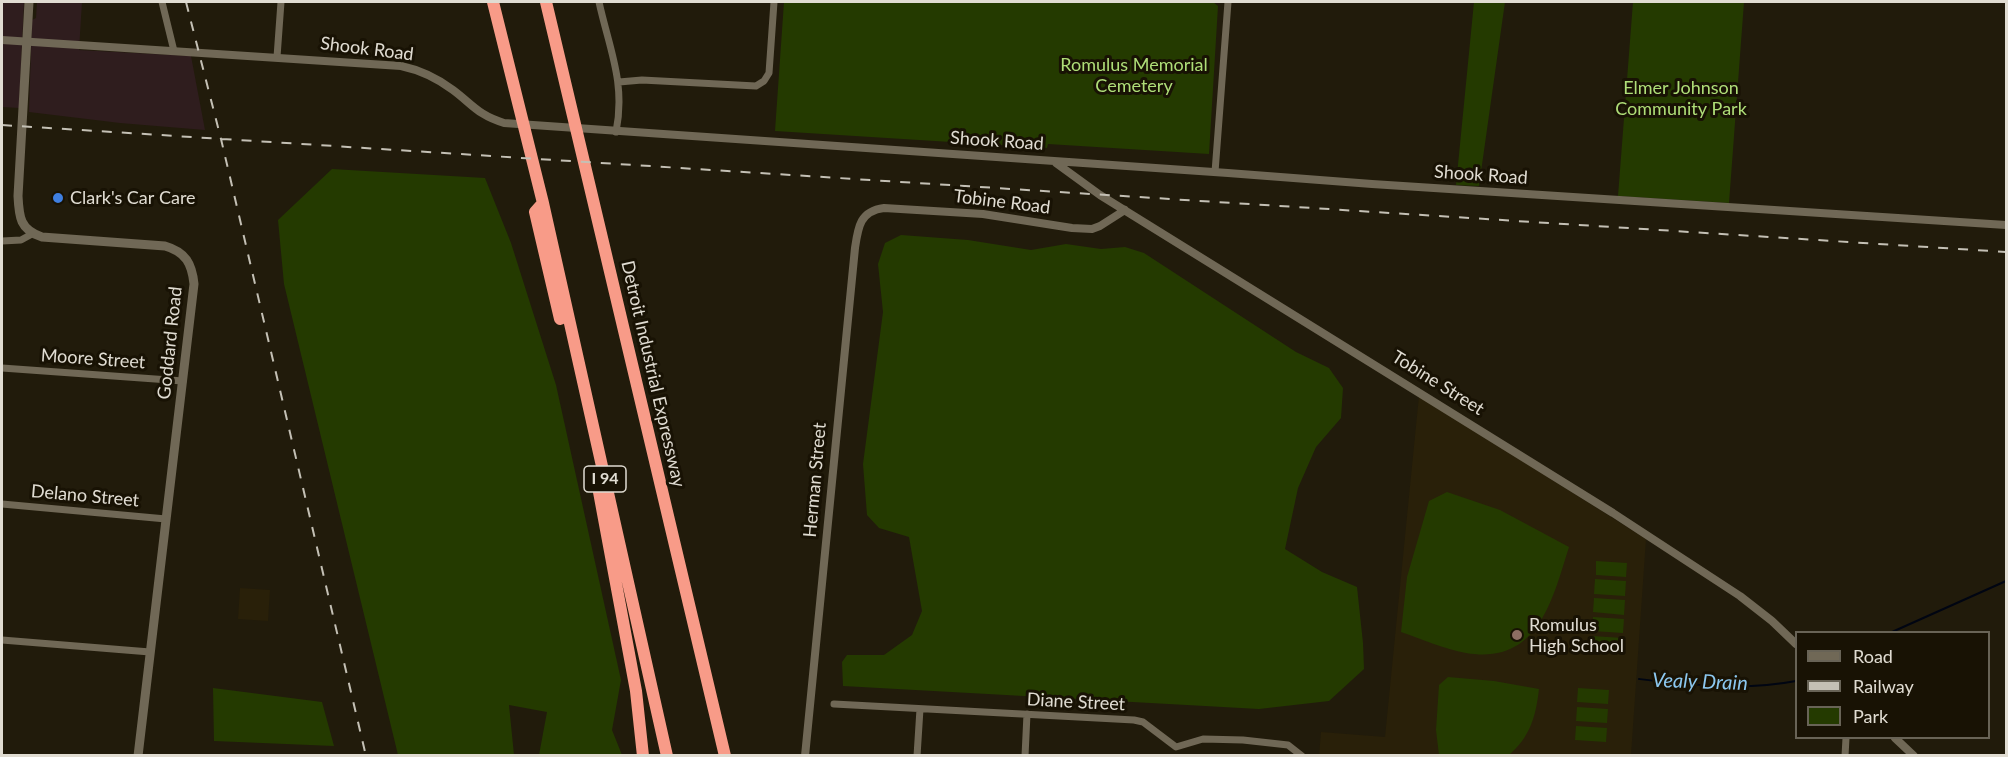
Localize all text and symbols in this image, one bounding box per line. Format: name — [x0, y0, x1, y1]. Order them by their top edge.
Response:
street label: Shook Road — [319, 33, 415, 65]
park label: Romulus Memorial Cemetery — [1060, 54, 1208, 97]
park label: Elmer Johnson Community Park — [1615, 77, 1747, 119]
street label: Shook Road — [949, 127, 1045, 155]
street label: Shook Road — [1433, 161, 1529, 189]
street label: Tobine Road — [952, 185, 1052, 219]
place label: Clark's Car Care — [70, 187, 196, 209]
marker: Clark's Car Care — [51, 191, 65, 205]
street label: Detroit Industrial Expressway — [616, 259, 690, 489]
street label: Goddard Road — [153, 286, 187, 400]
street label: Moore Street — [40, 345, 146, 373]
street label: Tobine Street — [1388, 346, 1488, 420]
street label: Herman Street — [799, 422, 831, 538]
road number: I 94 — [584, 466, 626, 492]
street label: Delano Street — [30, 481, 140, 511]
place label: Romulus High School — [1529, 614, 1624, 656]
marker: Romulus High School — [1510, 628, 1524, 642]
legend — [1795, 631, 1990, 739]
text: Road — [1853, 645, 1893, 667]
water label: Vealy Drain — [1652, 668, 1748, 696]
text: Railway — [1853, 675, 1914, 697]
street label: Diane Street — [1026, 689, 1126, 715]
text: Park — [1853, 705, 1888, 727]

